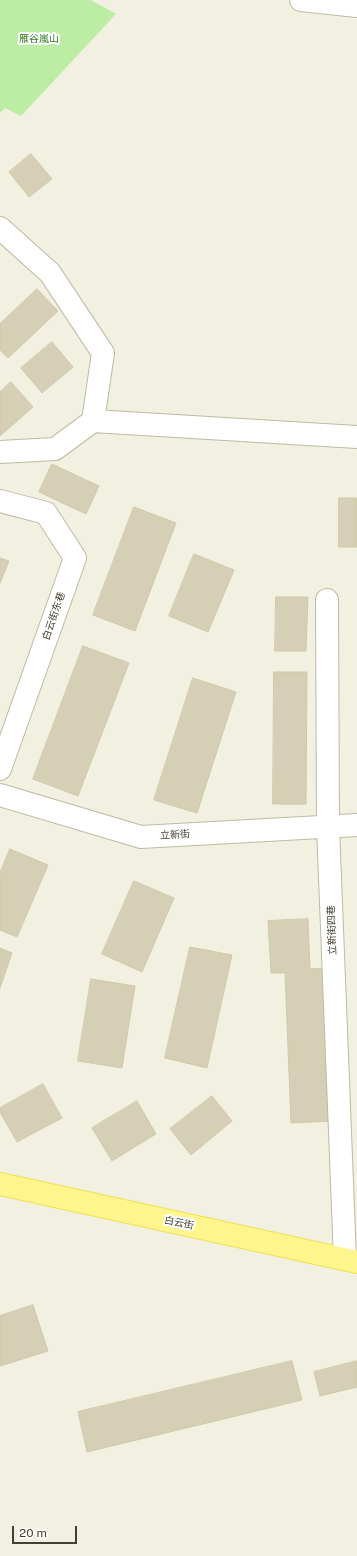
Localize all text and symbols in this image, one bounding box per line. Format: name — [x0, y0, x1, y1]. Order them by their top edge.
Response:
park label: 雁谷嵐山 — [19, 33, 59, 45]
street label: 白云街东巷 — [40, 590, 68, 642]
street label: 立新街 — [160, 828, 190, 842]
street label: 立新街四巷 — [325, 905, 339, 955]
street label: 白云街 — [163, 1214, 195, 1232]
scale bar — [14, 1518, 79, 1544]
text: 20 m — [19, 1526, 47, 1540]

